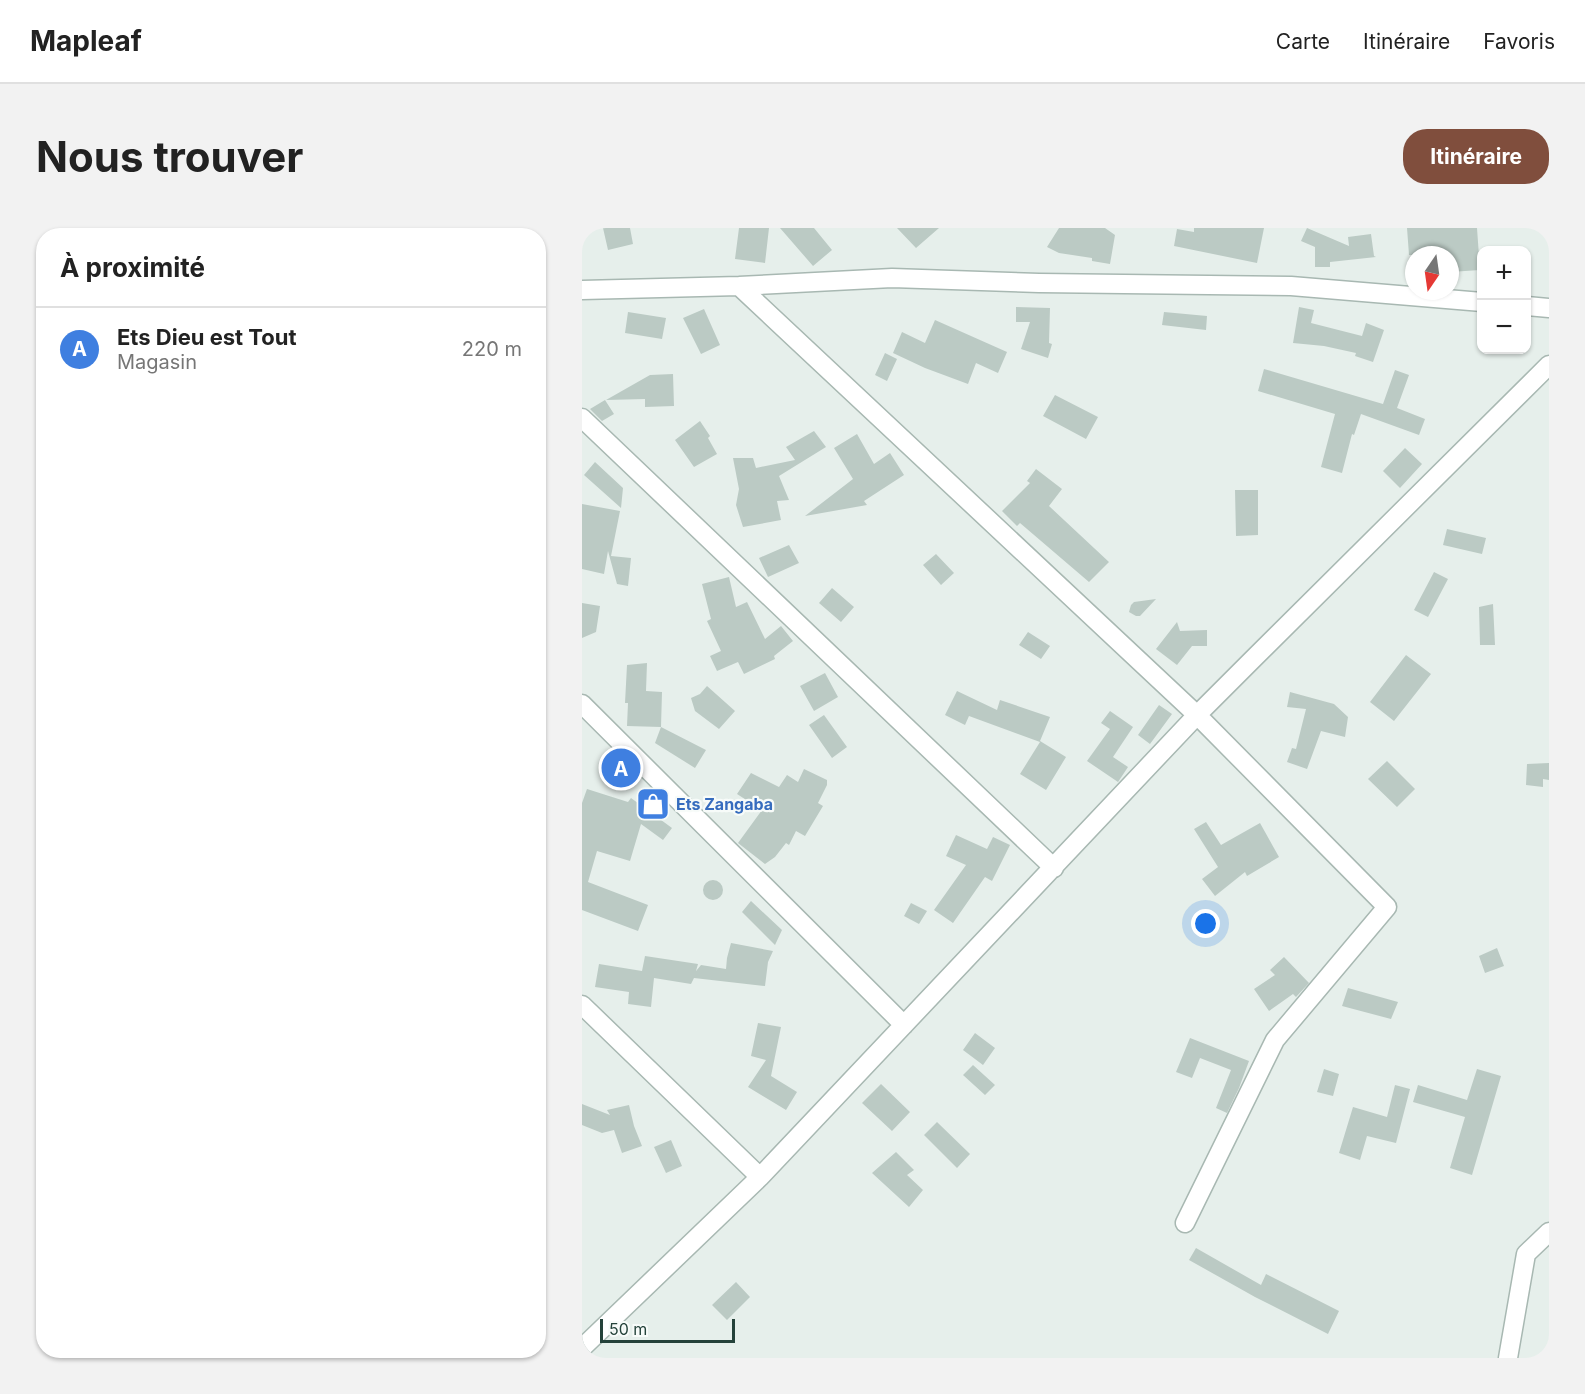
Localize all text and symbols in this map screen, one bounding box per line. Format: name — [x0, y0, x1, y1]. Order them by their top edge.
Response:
text: Mapleaf — [30, 24, 142, 58]
text: Carte — [1276, 29, 1330, 54]
text: Itinéraire — [1363, 29, 1450, 54]
text: Favoris — [1483, 29, 1555, 54]
button: Itinéraire — [1403, 129, 1549, 184]
text: Nous trouver — [36, 131, 303, 182]
north arrow — [1405, 246, 1459, 300]
map controls — [1477, 246, 1531, 354]
button: + — [1477, 246, 1531, 300]
text: À proximité — [60, 252, 205, 283]
button: − — [1477, 300, 1531, 354]
text: Ets Dieu est Tout — [117, 324, 297, 350]
text: A — [72, 337, 87, 361]
text: 220 m — [462, 337, 522, 361]
text: Magasin — [117, 350, 197, 374]
pin: A — [602, 746, 640, 790]
shop icon: Ets Zangaba — [635, 786, 671, 822]
place label: Ets Zangaba — [676, 794, 773, 814]
your location — [1191, 909, 1220, 938]
scale bar — [600, 1316, 735, 1344]
text: 50 m — [609, 1319, 647, 1339]

